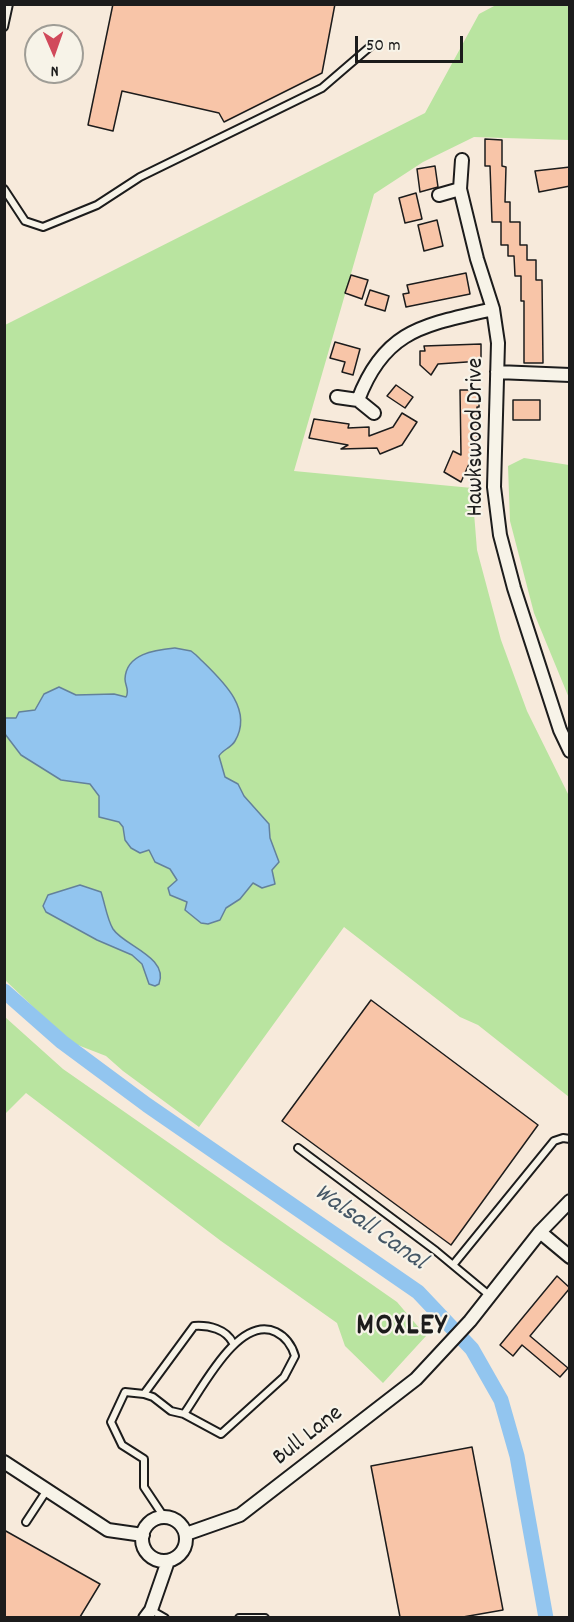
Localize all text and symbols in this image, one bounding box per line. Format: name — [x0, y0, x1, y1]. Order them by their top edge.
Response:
north arrow — [24, 24, 84, 84]
scale bar — [358, 24, 466, 62]
text: 50 m — [366, 34, 401, 59]
text: N — [50, 59, 59, 82]
street label: Hawkswood Drive — [464, 358, 492, 516]
water label: Walsall Canal — [307, 1179, 431, 1279]
district label: MOXLEY — [356, 1311, 448, 1347]
street label: Bull Lane — [268, 1401, 350, 1473]

